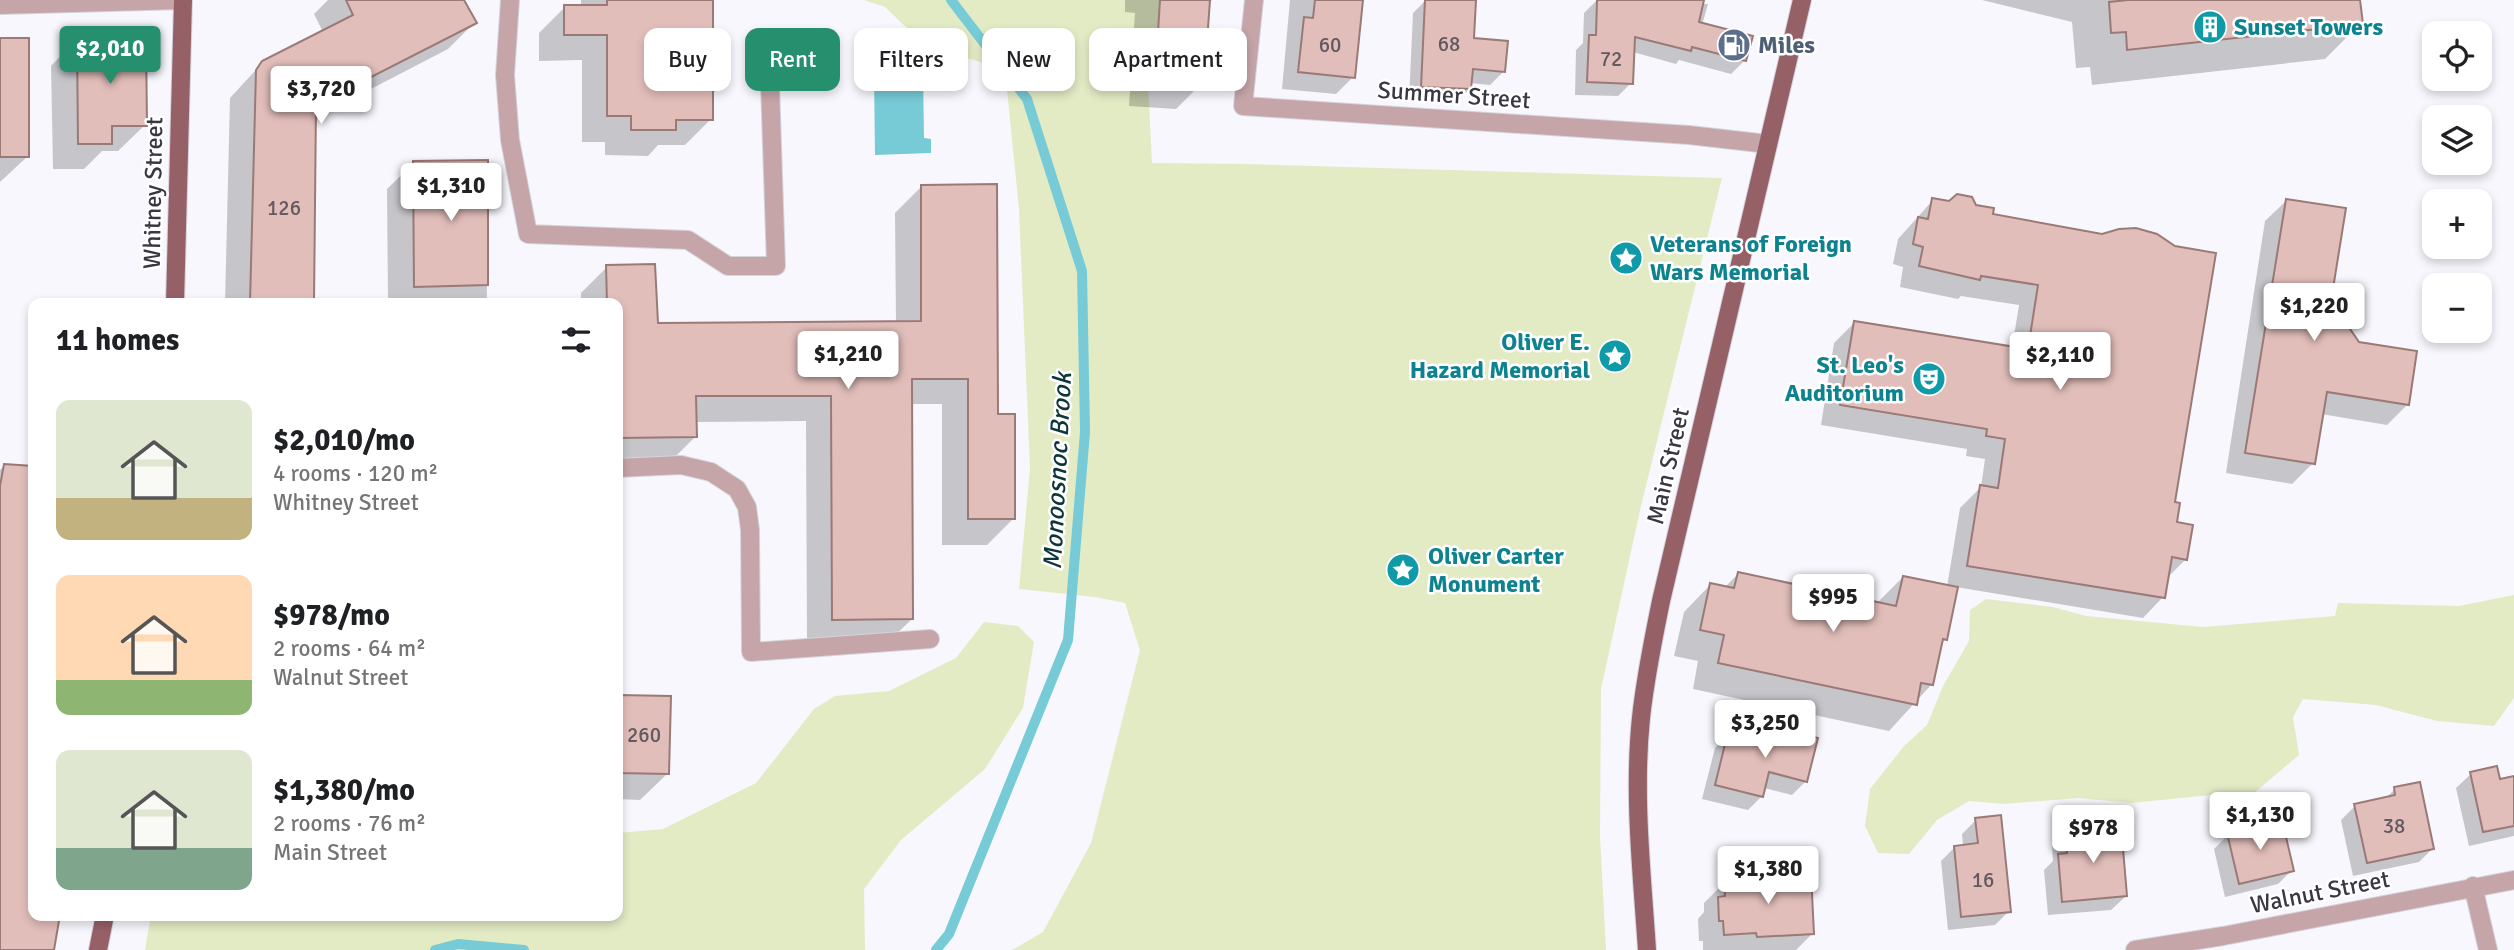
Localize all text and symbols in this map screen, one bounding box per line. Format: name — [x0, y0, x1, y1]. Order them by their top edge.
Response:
building icon: Sunset Towers — [2191, 8, 2229, 46]
place label: Sunset Towers — [2234, 12, 2384, 42]
map controls — [2422, 21, 2492, 343]
button: locate — [2422, 21, 2492, 91]
fuel station icon: Miles — [1715, 26, 1753, 64]
pin: $2,010 — [53, 27, 167, 86]
chip: Buy — [644, 28, 731, 91]
chip: Rent — [745, 28, 840, 91]
chip: Filters — [854, 28, 968, 91]
chip: New — [982, 28, 1075, 91]
chip: Apartment — [1089, 28, 1247, 91]
place label: Miles — [1758, 30, 1815, 60]
house number: 68 — [1438, 31, 1460, 57]
house number: 60 — [1319, 32, 1341, 58]
text: $2,010 — [76, 34, 144, 63]
house number: 72 — [1600, 46, 1622, 72]
pin: $3,720 — [264, 66, 378, 126]
text: $3,720 — [287, 74, 355, 103]
street label: Summer Street — [1376, 75, 1532, 115]
button: layers — [2422, 105, 2492, 175]
street label: Whitney Street — [137, 117, 169, 269]
pin: $1,310 — [394, 164, 508, 223]
text: $1,310 — [417, 171, 485, 200]
button: + — [2422, 189, 2492, 259]
house number: 126 — [267, 195, 301, 221]
place label: Veterans of Foreign Wars Memorial — [1650, 229, 1852, 287]
place icon: Veterans of Foreign Wars Memorial — [1607, 239, 1645, 277]
button: − — [2422, 273, 2492, 343]
pin: $1,220 — [2257, 284, 2371, 343]
text: $1,220 — [2280, 291, 2348, 320]
icon: filters — [557, 321, 595, 359]
text: 11 homes — [56, 322, 179, 359]
place label: Oliver E. Hazard Memorial — [1410, 327, 1590, 385]
pin: $1,210 — [791, 332, 905, 391]
pin: $2,110 — [2003, 332, 2117, 392]
place icon: Oliver E. Hazard Memorial — [1596, 337, 1634, 375]
text: $1,210 — [814, 339, 882, 368]
text: $2,110 — [2026, 340, 2094, 369]
place label: St. Leo's Auditorium — [1785, 350, 1904, 408]
theatre icon: St. Leo's Auditorium — [1910, 360, 1948, 398]
water label: Monoosnoc Brook — [1037, 370, 1079, 570]
street label: Main Street — [1640, 405, 1696, 527]
text: $2,010/mo — [273, 422, 415, 459]
icon: home — [112, 428, 196, 512]
text: 4 rooms · 120 m² — [273, 459, 438, 488]
text: Whitney Street — [273, 488, 419, 517]
place label: Oliver Carter Monument — [1428, 541, 1564, 599]
place icon: Oliver Carter Monument — [1384, 551, 1422, 589]
pin: $995 — [1792, 574, 1874, 634]
text: $995 — [1808, 582, 1858, 611]
text: $978/mo — [273, 597, 390, 634]
icon: home — [112, 603, 196, 687]
text: 2 rooms · 64 m² — [273, 634, 426, 663]
text: Walnut Street — [273, 663, 408, 692]
pin: $3,250 — [1708, 700, 1822, 760]
text: $3,250 — [1731, 708, 1799, 737]
house number: 260 — [627, 722, 661, 748]
text: $1,380/mo — [273, 772, 415, 809]
icon: home — [112, 778, 196, 862]
pin: $1,130 — [2203, 792, 2317, 852]
text: $1,130 — [2226, 800, 2294, 829]
pin: $978 — [2052, 806, 2134, 865]
text: 2 rooms · 76 m² — [273, 809, 426, 838]
text: $978 — [2068, 813, 2118, 842]
house number: 38 — [2383, 813, 2405, 839]
text: Main Street — [273, 838, 387, 867]
pin: $1,380 — [1711, 846, 1825, 906]
text: $1,380 — [1734, 854, 1802, 883]
street label: Walnut Street — [2248, 864, 2392, 920]
house number: 16 — [1972, 867, 1994, 893]

